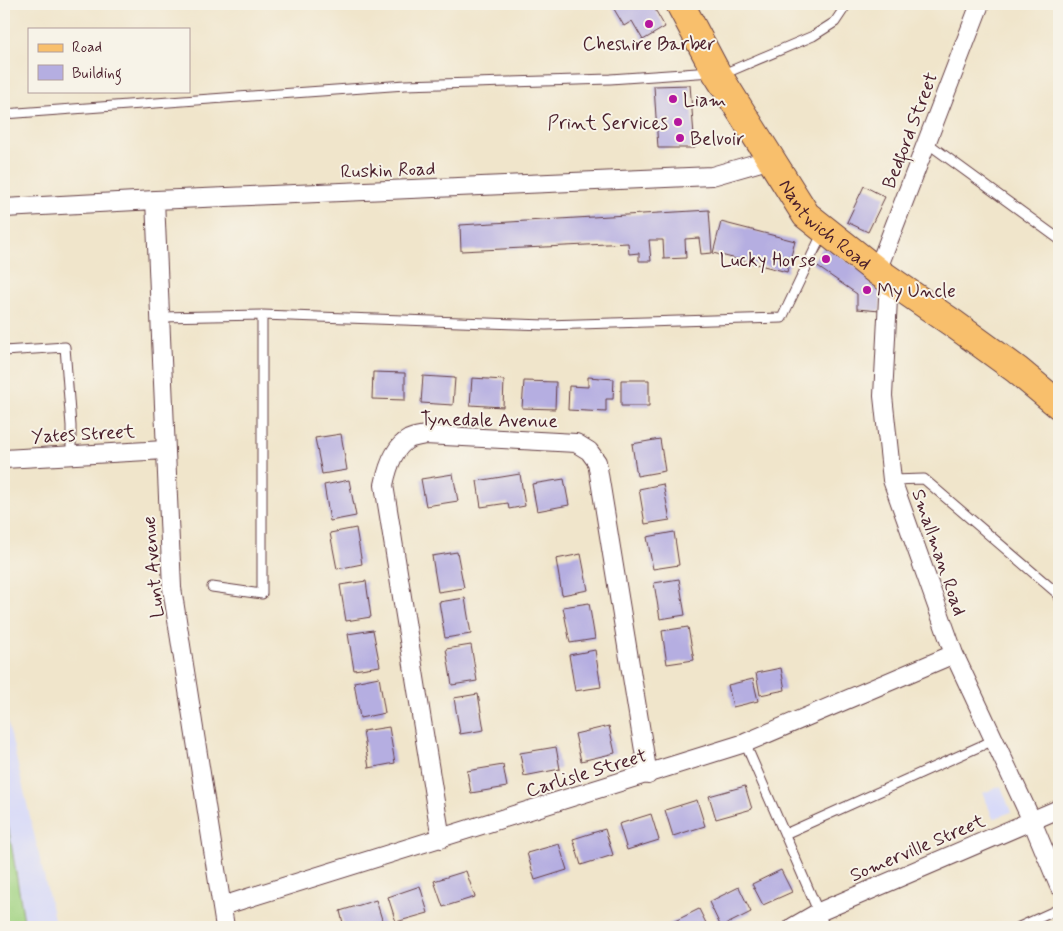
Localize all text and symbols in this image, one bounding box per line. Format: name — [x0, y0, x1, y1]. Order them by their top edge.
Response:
marker: Cheshire Barber — [643, 18, 655, 30]
legend — [28, 28, 190, 92]
place label: Cheshire Barber — [583, 32, 715, 57]
text: Road — [72, 38, 102, 58]
text: Building — [72, 64, 122, 85]
street label: Bedford Street — [877, 69, 947, 193]
place label: Liam — [683, 88, 726, 113]
marker: Liam — [667, 93, 679, 105]
place label: Print Services — [548, 111, 668, 136]
marker: Print Services — [672, 116, 684, 128]
place label: Belvoir — [690, 127, 745, 152]
marker: Belvoir — [674, 132, 686, 144]
street label: Ruskin Road — [340, 156, 436, 185]
street label: Nantwich Road — [773, 175, 876, 276]
place label: Lucky Horse — [720, 248, 816, 274]
marker: Lucky Horse — [820, 253, 832, 265]
place label: My Uncle — [877, 279, 956, 304]
marker: My Uncle — [861, 284, 873, 296]
street label: Tynedale Avenue — [420, 407, 558, 434]
street label: Yates Street — [31, 419, 136, 450]
street label: Smallman Road — [905, 486, 972, 619]
street label: Lunt Avenue — [137, 515, 170, 619]
street label: Carlisle Street — [523, 743, 650, 804]
street label: Somerville Street — [846, 809, 989, 888]

